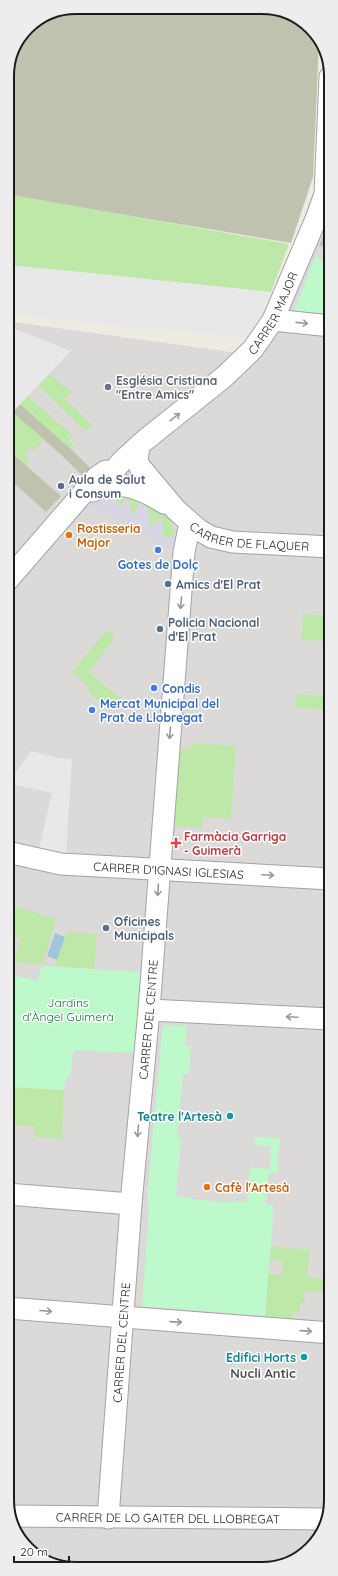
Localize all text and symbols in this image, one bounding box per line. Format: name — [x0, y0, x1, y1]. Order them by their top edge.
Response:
street label: CARRER MAJOR — [245, 269, 300, 357]
one-way arrow — [295, 319, 308, 327]
place label: Església Cristiana "Entre Amics" — [116, 373, 217, 402]
marker: Església Cristiana "Entre Amics" — [103, 382, 113, 392]
one-way arrow — [169, 412, 180, 421]
place label: Aula de Salut i Consum — [69, 472, 146, 501]
marker: Aula de Salut i Consum — [56, 481, 66, 491]
street label: CARRER DE FLAQUER — [187, 518, 310, 553]
place label: Rostisseria Major — [77, 521, 140, 550]
marker: Rostisseria Major — [64, 530, 74, 540]
marker: Gotes de Dolç — [153, 545, 163, 555]
place label: Gotes de Dolç — [118, 557, 198, 572]
place label: Amics d'El Prat — [176, 577, 261, 592]
marker: Amics d'El Prat — [163, 579, 173, 589]
one-way arrow — [177, 596, 184, 609]
place label: Policia Nacional d'El Prat — [168, 615, 260, 644]
marker: Policia Nacional d'El Prat — [155, 624, 165, 634]
place label: Condis — [162, 681, 201, 696]
marker: Condis — [149, 683, 159, 693]
place label: Mercat Municipal del Prat de Llobregat — [100, 696, 219, 725]
marker: Mercat Municipal del Prat de Llobregat — [87, 705, 97, 715]
one-way arrow — [167, 726, 174, 739]
place label: Farmàcia Garriga - Guimerà — [184, 829, 286, 858]
marker: Farmàcia Garriga - Guimerà — [171, 838, 181, 848]
street label: CARRER D'IGNASI IGLESIAS — [93, 858, 244, 882]
one-way arrow — [261, 872, 274, 879]
one-way arrow — [154, 883, 161, 896]
place label: Oficines Municipals — [114, 914, 174, 943]
marker: Oficines Municipals — [101, 923, 111, 933]
street label: CARRER DEL CENTRE — [135, 959, 160, 1080]
park label: Jardins d'Àngel Guimerà — [22, 995, 114, 1024]
one-way arrow — [286, 1014, 299, 1021]
place label: Teatre l'Artesà — [137, 1109, 222, 1124]
marker: Teatre l'Artesà — [225, 1111, 235, 1121]
one-way arrow — [134, 1124, 141, 1137]
place label: Cafè l'Artesà — [215, 1180, 289, 1195]
marker: Cafè l'Artesà — [202, 1182, 212, 1192]
street label: CARRER DEL CENTRE — [109, 1282, 133, 1403]
one-way arrow — [39, 1308, 52, 1315]
one-way arrow — [169, 1318, 182, 1325]
one-way arrow — [299, 1328, 312, 1335]
place label: Edifici Horts — [226, 1350, 296, 1365]
marker: Edifici Horts — [299, 1352, 309, 1362]
district label: Nucli Antic — [230, 1365, 296, 1381]
street label: CARRER DE LO GAITER DEL LLOBREGAT — [56, 1509, 280, 1526]
scale bar — [14, 1538, 69, 1564]
text: 20 m — [20, 1544, 48, 1559]

